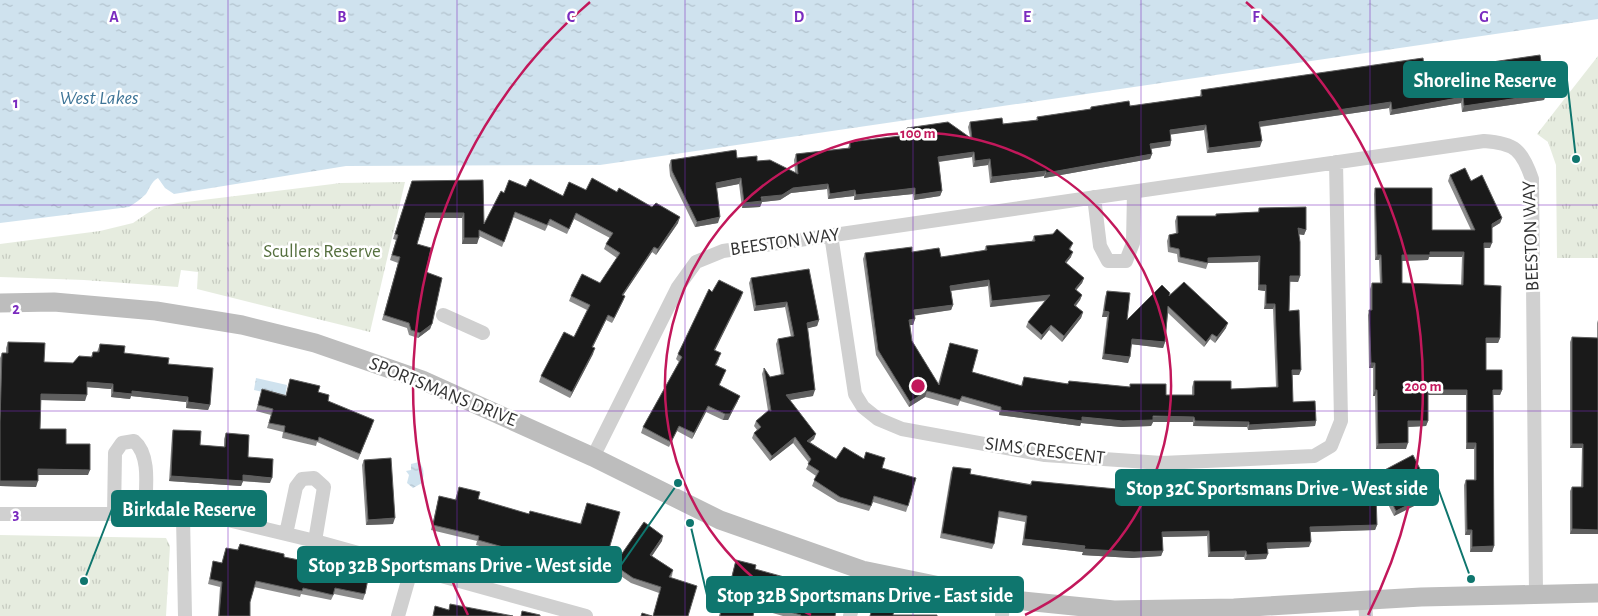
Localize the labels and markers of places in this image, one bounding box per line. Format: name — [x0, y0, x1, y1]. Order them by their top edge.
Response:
callout: Shoreline Reserve — [1404, 62, 1567, 97]
centre of rings — [909, 377, 927, 395]
callout: Stop 32C Sportsmans Drive - West side — [1116, 470, 1438, 505]
callout: Birkdale Reserve — [112, 491, 266, 526]
callout: Stop 32B Sportsmans Drive - West side — [298, 547, 621, 582]
callout: Stop 32B Sportsmans Drive - East side — [707, 577, 1023, 612]

